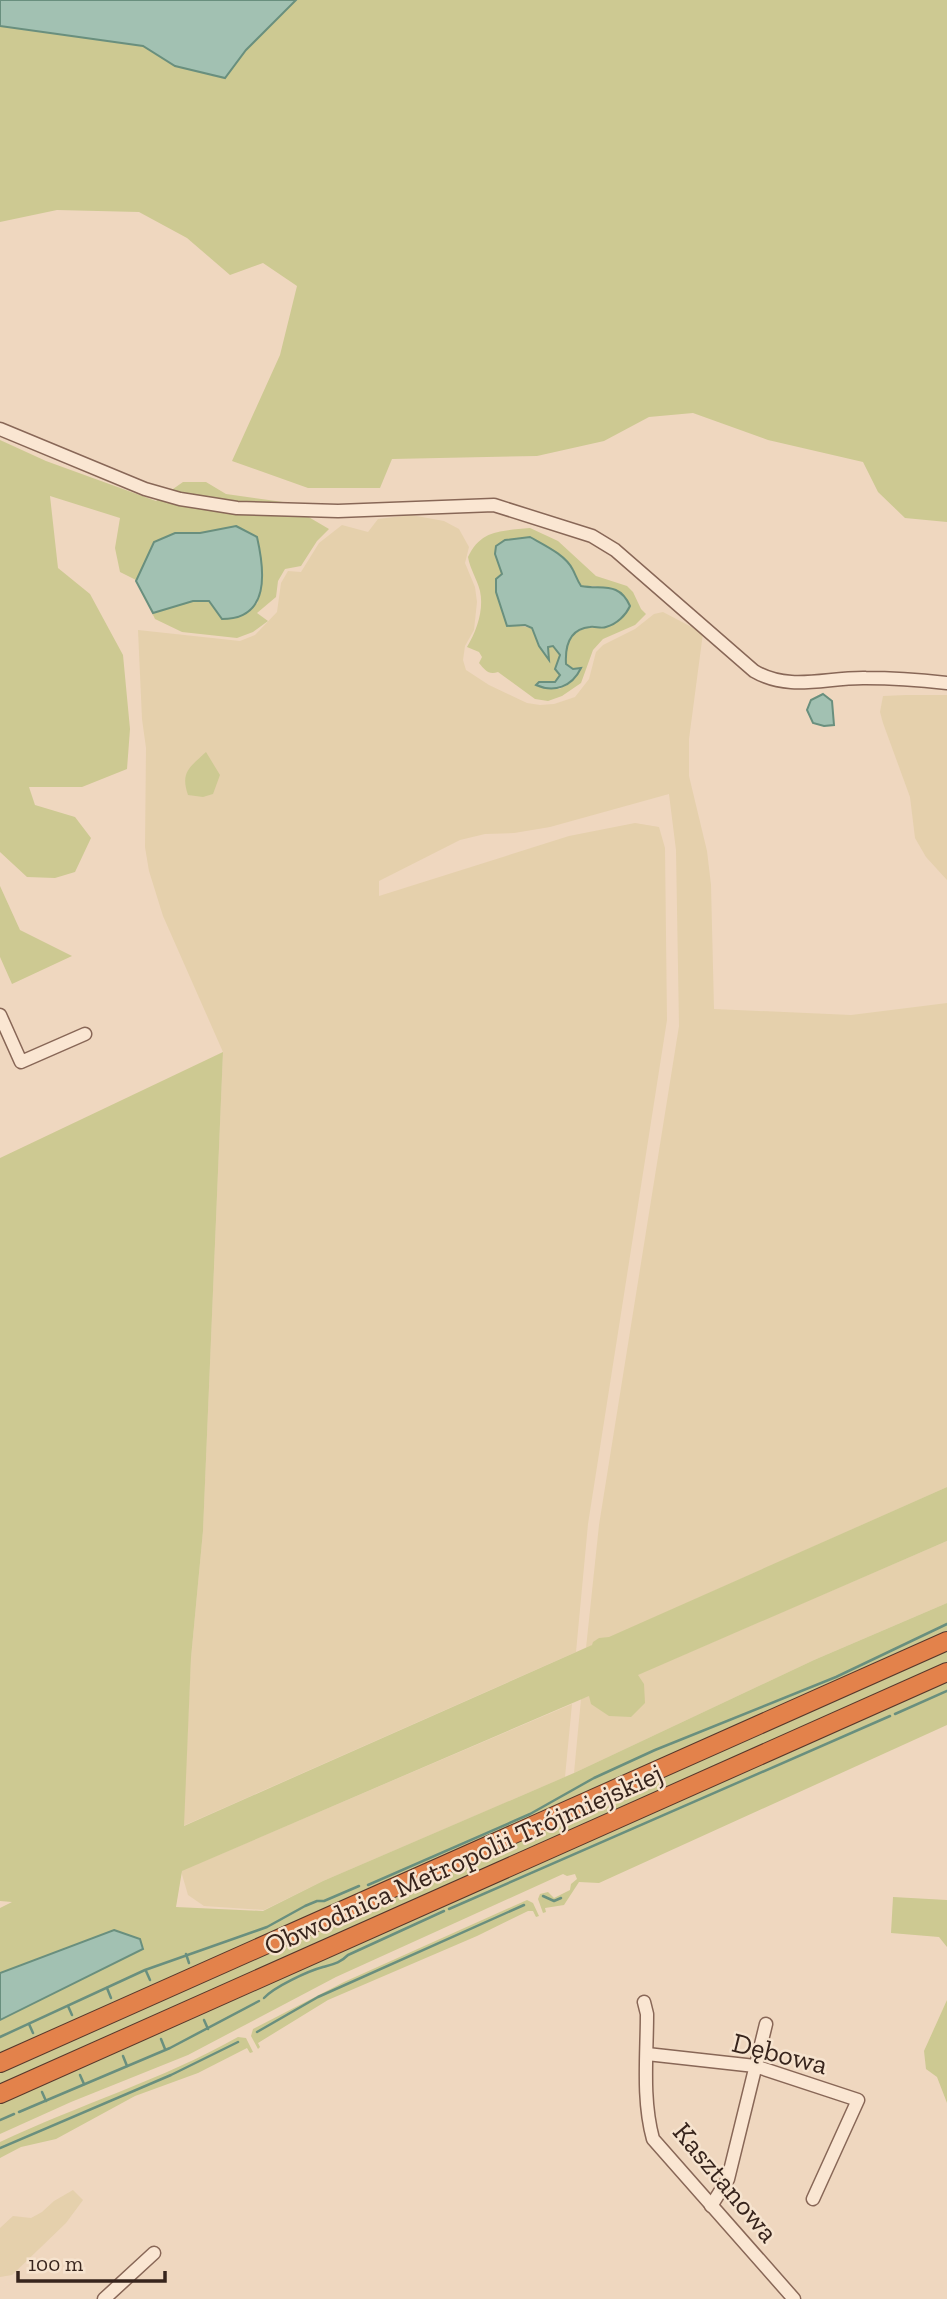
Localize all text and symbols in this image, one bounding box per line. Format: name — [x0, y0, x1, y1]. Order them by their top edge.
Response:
street label: Obwodnica Metropolii Trójmiejskiej — [259, 1756, 667, 1962]
street label: Dębowa — [729, 2026, 831, 2081]
street label: Kasztanowa — [666, 2116, 785, 2249]
scale bar — [18, 2240, 164, 2284]
text: 100 m — [28, 2251, 83, 2276]

